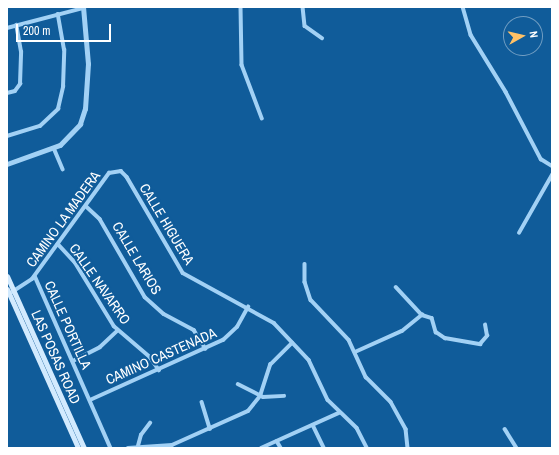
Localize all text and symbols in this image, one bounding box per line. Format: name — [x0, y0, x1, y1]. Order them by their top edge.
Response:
scale bar — [18, 16, 113, 42]
north arrow — [503, 16, 543, 56]
text: 200 m — [23, 23, 50, 39]
text: N — [527, 30, 541, 39]
street label: CAMINO LA MADERA — [22, 167, 104, 271]
street label: CALLE HIGUERA — [136, 180, 198, 268]
street label: CALLE LARIOS — [109, 219, 165, 297]
street label: CALLE NAVARRO — [66, 240, 134, 328]
street label: CALLE PORTILLA — [41, 278, 95, 372]
street label: LAS POSAS ROAD — [28, 308, 84, 406]
street label: CAMINO CASTENADA — [103, 324, 219, 388]

